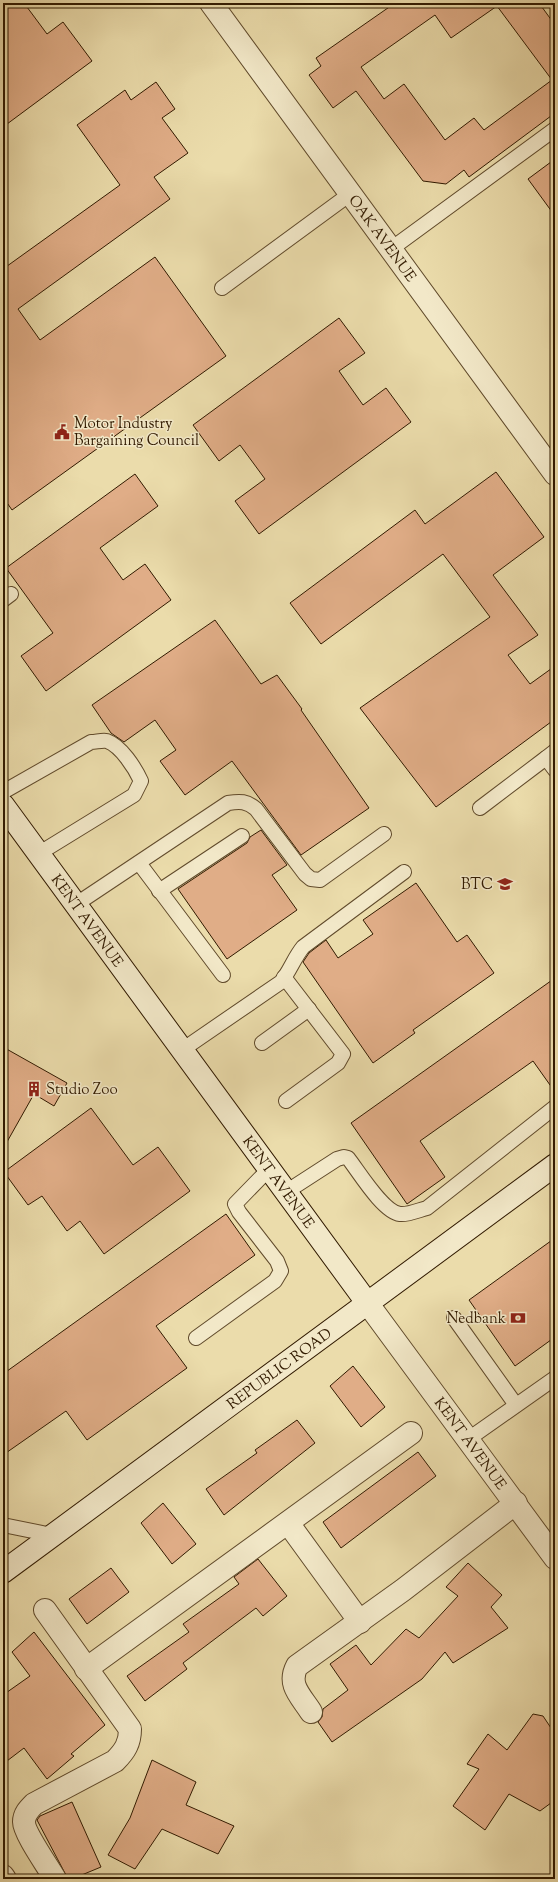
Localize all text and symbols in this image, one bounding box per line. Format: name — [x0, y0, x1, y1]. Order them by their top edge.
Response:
street label: OAK AVENUE — [343, 191, 420, 287]
place label: Motor Industry Bargaining Council — [74, 414, 199, 452]
public building icon: Motor Industry Bargaining Council — [53, 423, 71, 441]
street label: KENT AVENUE — [45, 871, 127, 972]
place label: BTC — [461, 875, 493, 896]
school or university icon: BTC — [496, 875, 514, 893]
building icon: Studio Zoo — [25, 1080, 43, 1098]
place label: Studio Zoo — [46, 1080, 118, 1101]
street label: KENT AVENUE — [236, 1132, 319, 1233]
place label: Nedbank — [447, 1309, 506, 1330]
bank icon: Nedbank — [509, 1309, 527, 1327]
street label: REPUBLIC ROAD — [223, 1324, 337, 1415]
street label: KENT AVENUE — [428, 1394, 510, 1495]

